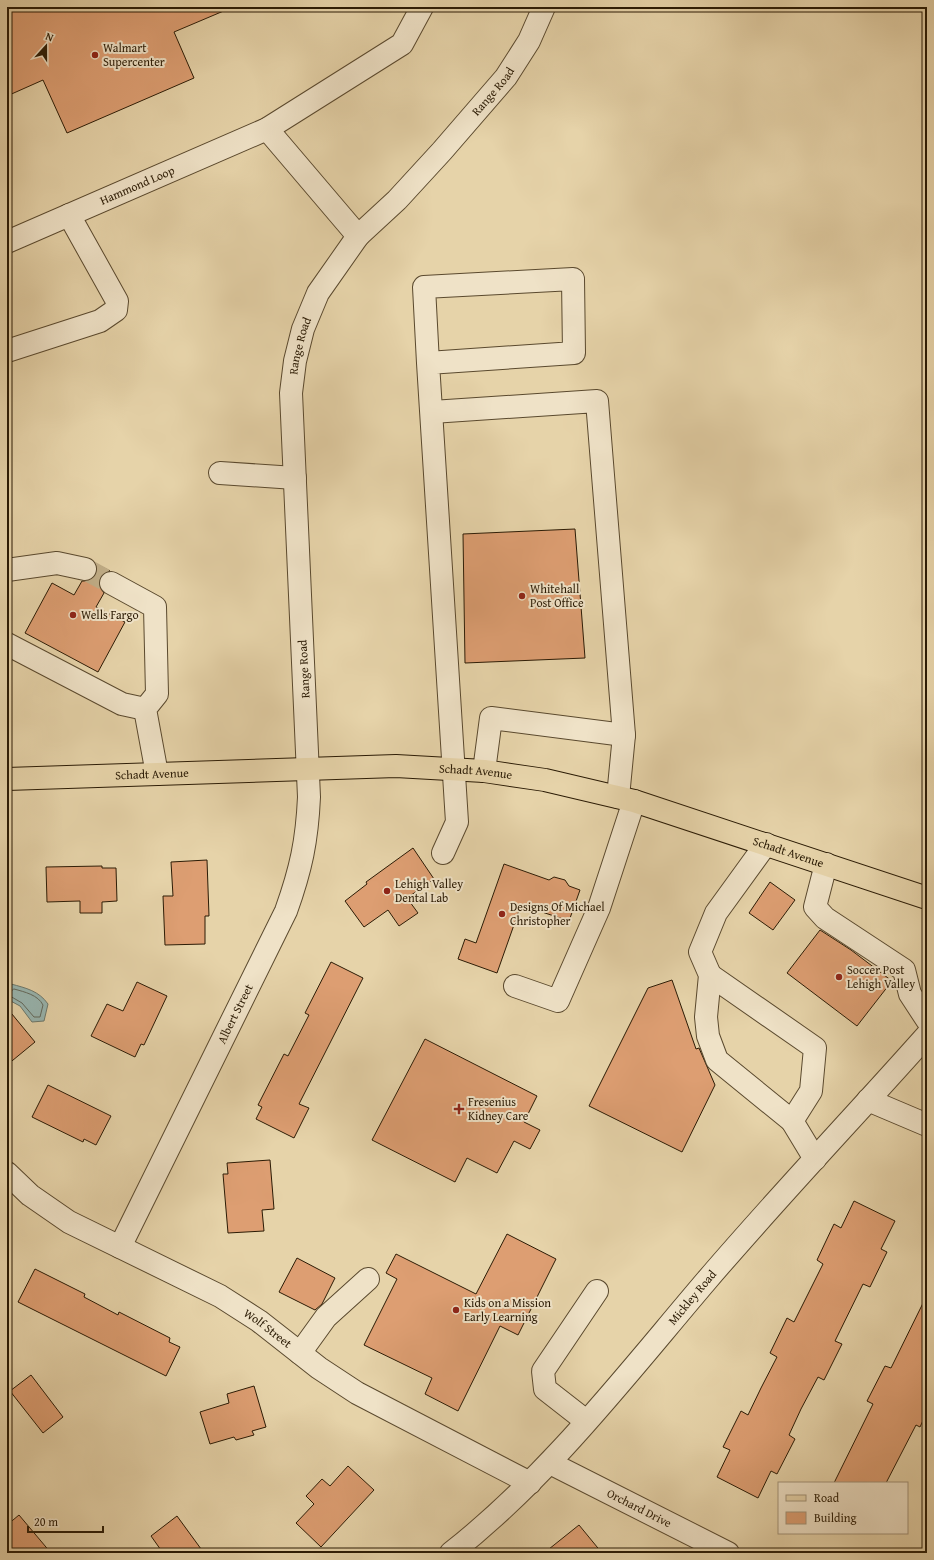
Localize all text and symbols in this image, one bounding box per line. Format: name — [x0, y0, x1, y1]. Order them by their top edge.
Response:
north arrow — [26, 26, 66, 66]
text: N — [43, 28, 56, 46]
place label: Walmart Supercenter — [103, 39, 165, 70]
marker: Walmart Supercenter — [90, 50, 100, 60]
street label: Range Road — [467, 63, 518, 119]
street label: Hammond Loop — [97, 161, 177, 209]
street label: Range Road — [284, 314, 315, 375]
place label: Whitehall Post Office — [530, 580, 584, 611]
marker: Whitehall Post Office — [517, 591, 527, 601]
place label: Wells Fargo — [81, 606, 139, 623]
marker: Wells Fargo — [68, 610, 78, 620]
street label: Range Road — [293, 639, 314, 699]
street label: Schadt Avenue — [438, 759, 514, 783]
street label: Schadt Avenue — [115, 764, 189, 783]
street label: Schadt Avenue — [751, 832, 826, 871]
place label: Lehigh Valley Dental Lab — [395, 875, 463, 906]
marker: Lehigh Valley Dental Lab — [382, 886, 392, 896]
place label: Designs Of Michael Christopher — [510, 898, 605, 929]
marker: Designs Of Michael Christopher — [497, 909, 507, 919]
place label: Soccer Post Lehigh Valley — [847, 961, 915, 992]
marker: Soccer Post Lehigh Valley — [834, 972, 844, 982]
street label: Albert Street — [213, 980, 257, 1046]
place label: Fresenius Kidney Care — [468, 1093, 529, 1124]
marker: Fresenius Kidney Care — [453, 1103, 465, 1115]
street label: Mickley Road — [664, 1266, 720, 1328]
place label: Kids on a Mission Early Learning — [464, 1294, 551, 1325]
street label: Wolf Street — [241, 1304, 296, 1352]
marker: Kids on a Mission Early Learning — [451, 1305, 461, 1315]
legend — [778, 1482, 908, 1534]
street label: Orchard Drive — [604, 1484, 675, 1531]
text: Road — [814, 1489, 840, 1506]
scale bar — [28, 1508, 103, 1534]
text: Building — [814, 1509, 857, 1526]
text: 20 m — [34, 1513, 58, 1530]

